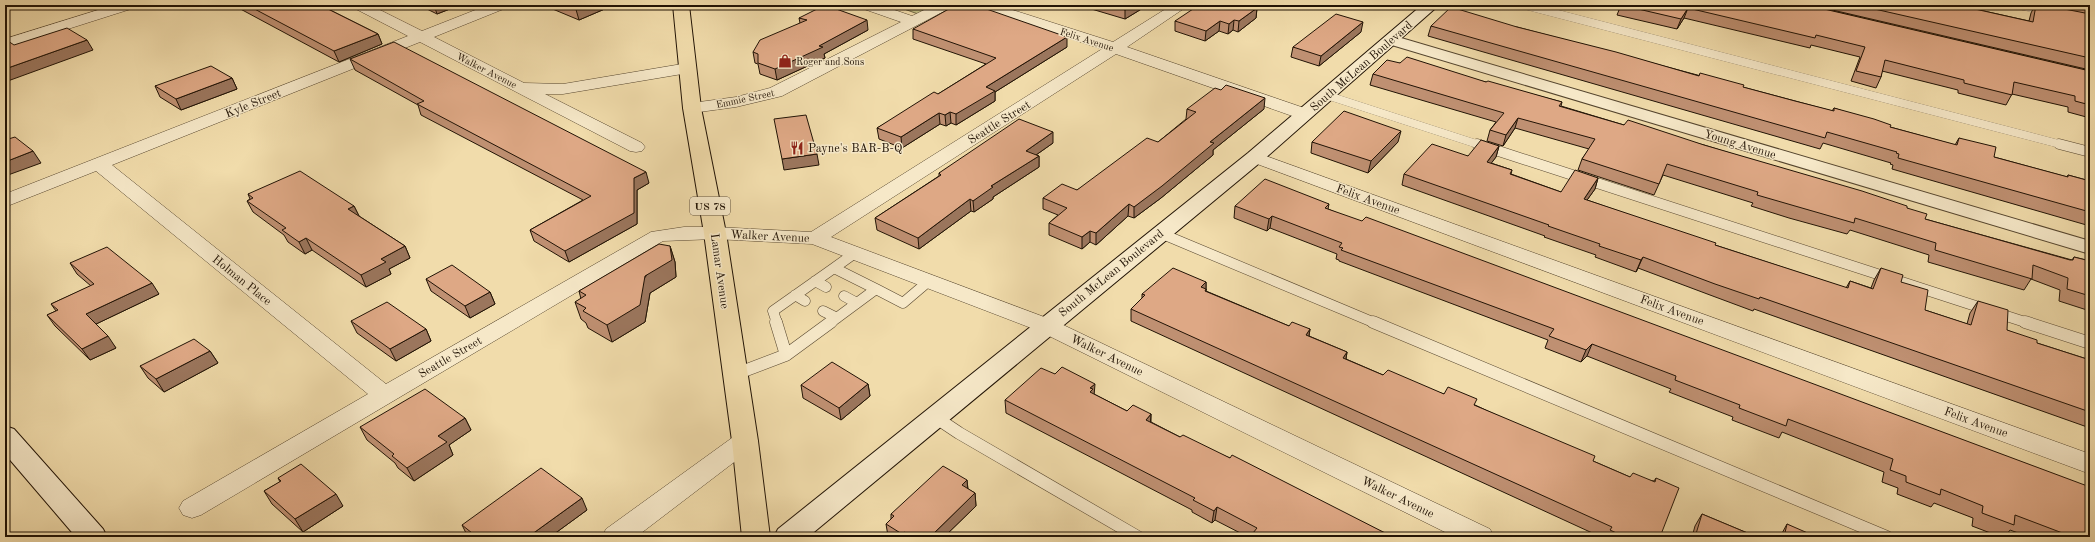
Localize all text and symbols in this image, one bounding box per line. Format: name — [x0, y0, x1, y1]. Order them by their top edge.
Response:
street label: South McLean Boulevard — [1308, 19, 1415, 114]
street label: Felix Avenue — [1059, 27, 1115, 53]
street label: Walker Avenue — [455, 51, 519, 91]
shop icon: Roger and Sons — [777, 53, 793, 69]
place label: Roger and Sons — [796, 57, 864, 67]
street label: Kyle Street — [224, 87, 283, 121]
street label: Emmie Street — [715, 88, 776, 110]
street label: Seattle Street — [966, 99, 1033, 147]
street label: Young Avenue — [1702, 128, 1778, 162]
restaurant icon: Payne's BAR-B-Q — [789, 140, 805, 156]
place label: Payne's BAR-B-Q — [808, 143, 902, 155]
street label: Felix Avenue — [1334, 183, 1402, 217]
road number: US 78 — [690, 197, 730, 215]
street label: South McLean Boulevard — [1057, 228, 1166, 320]
street label: Walker Avenue — [730, 229, 810, 245]
street label: Lamar Avenue — [708, 233, 730, 310]
street label: Holman Place — [210, 253, 274, 308]
street label: Felix Avenue — [1638, 294, 1706, 328]
street label: Walker Avenue — [1068, 333, 1145, 379]
street label: Seattle Street — [417, 335, 484, 381]
street label: Felix Avenue — [1942, 406, 2010, 440]
street label: Walker Avenue — [1359, 475, 1436, 521]

